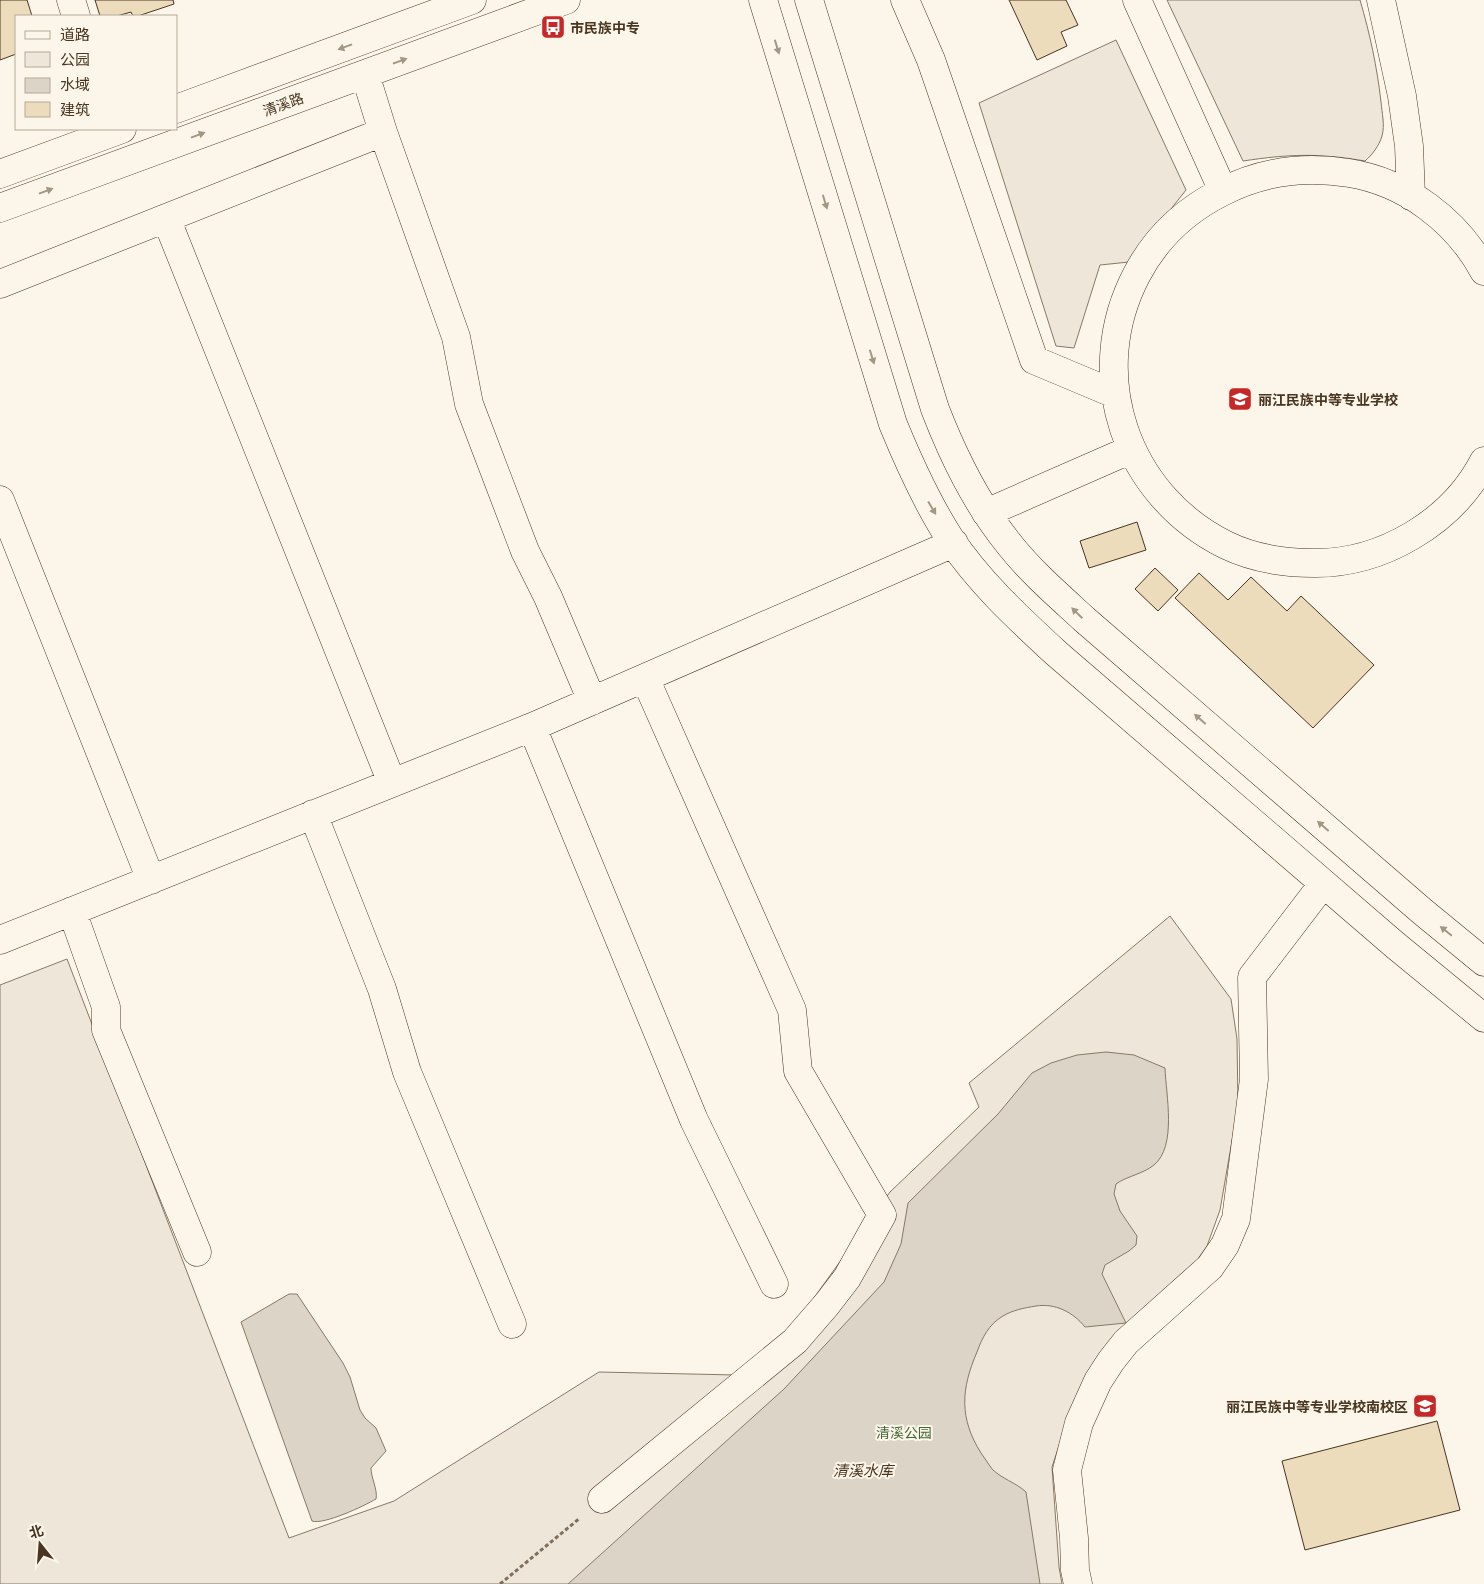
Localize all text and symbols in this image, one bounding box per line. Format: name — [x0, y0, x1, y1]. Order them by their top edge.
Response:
bus stop icon: 市民族中专 — [540, 14, 566, 40]
legend — [15, 15, 178, 130]
place label: 市民族中专 — [570, 18, 640, 37]
text: 道路 — [60, 24, 90, 45]
one-way arrow — [774, 39, 782, 54]
one-way arrow — [337, 44, 352, 51]
text: 公园 — [60, 49, 90, 70]
one-way arrow — [393, 57, 408, 65]
text: 水域 — [60, 74, 90, 95]
street label: 清溪路 — [260, 88, 306, 120]
text: 建筑 — [60, 99, 90, 120]
one-way arrow — [191, 131, 206, 138]
one-way arrow — [39, 187, 54, 195]
one-way arrow — [821, 195, 829, 210]
one-way arrow — [869, 350, 877, 365]
school or university icon: 丽江民族中等专业学校 — [1227, 386, 1253, 412]
place label: 丽江民族中等专业学校 — [1258, 390, 1398, 409]
one-way arrow — [927, 502, 936, 515]
one-way arrow — [1071, 607, 1083, 619]
one-way arrow — [1193, 714, 1206, 725]
one-way arrow — [1316, 820, 1329, 831]
one-way arrow — [1440, 926, 1453, 937]
school or university icon: 丽江民族中等专业学校南校区 — [1412, 1393, 1438, 1419]
place label: 丽江民族中等专业学校南校区 — [1226, 1397, 1408, 1416]
park label: 清溪公园 — [876, 1423, 932, 1442]
water label: 清溪水库 — [833, 1460, 896, 1481]
north arrow — [15, 1519, 65, 1569]
text: 北 — [27, 1520, 46, 1542]

